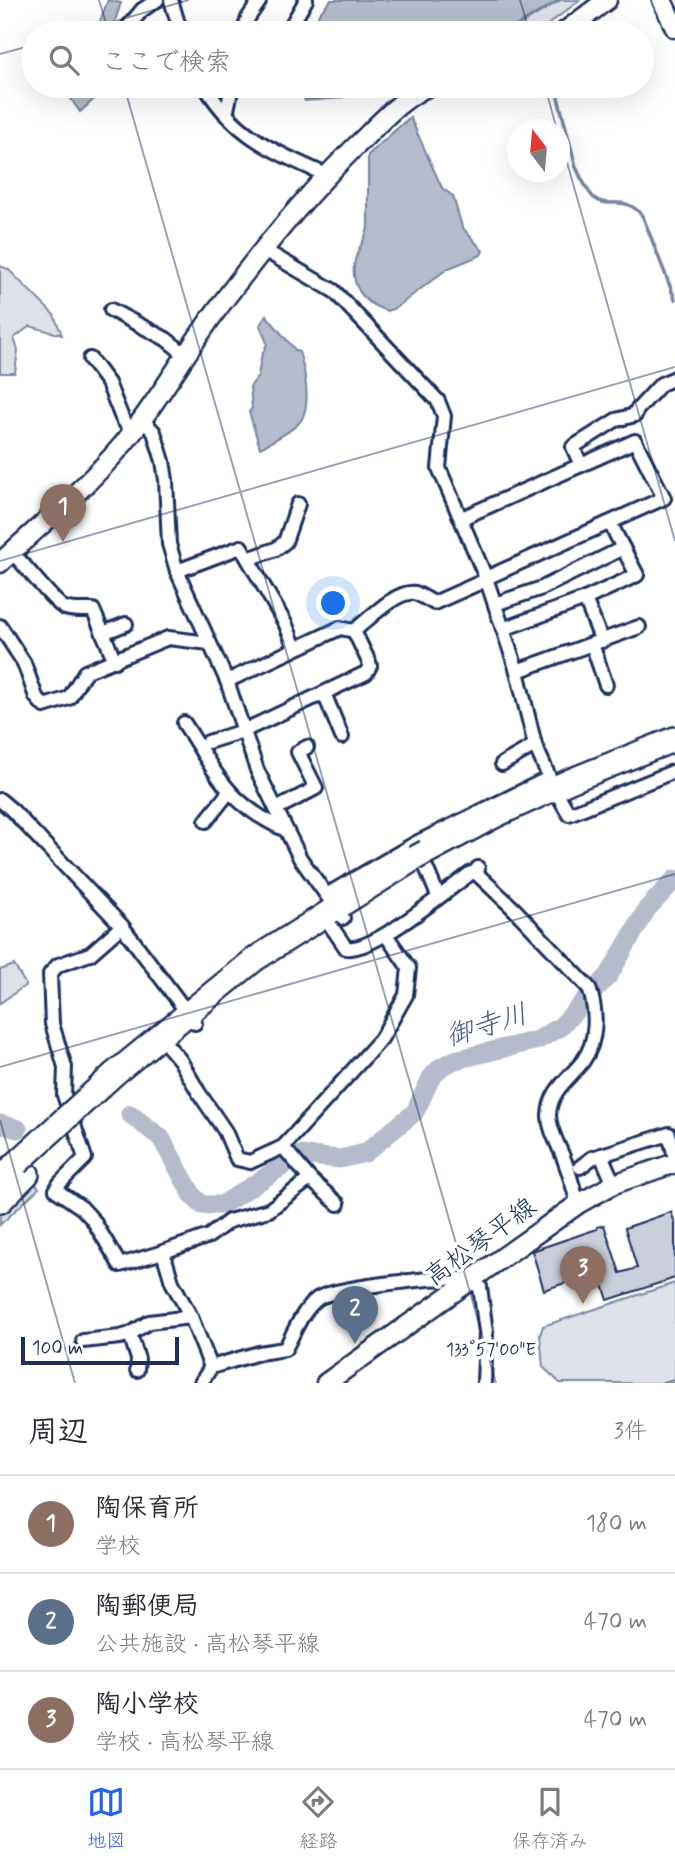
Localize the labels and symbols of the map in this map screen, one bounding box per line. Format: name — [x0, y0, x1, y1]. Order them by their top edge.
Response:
north arrow — [507, 119, 570, 182]
pin: 1 — [40, 484, 86, 542]
your location — [316, 586, 350, 620]
water label: 御寺川 — [441, 996, 532, 1056]
street label: 高松琴平線 — [419, 1191, 544, 1295]
pin: 3 — [560, 1246, 606, 1304]
pin: 2 — [332, 1286, 378, 1344]
scale bar — [21, 1334, 178, 1366]
text: 133°57'00"E — [446, 1338, 536, 1362]

